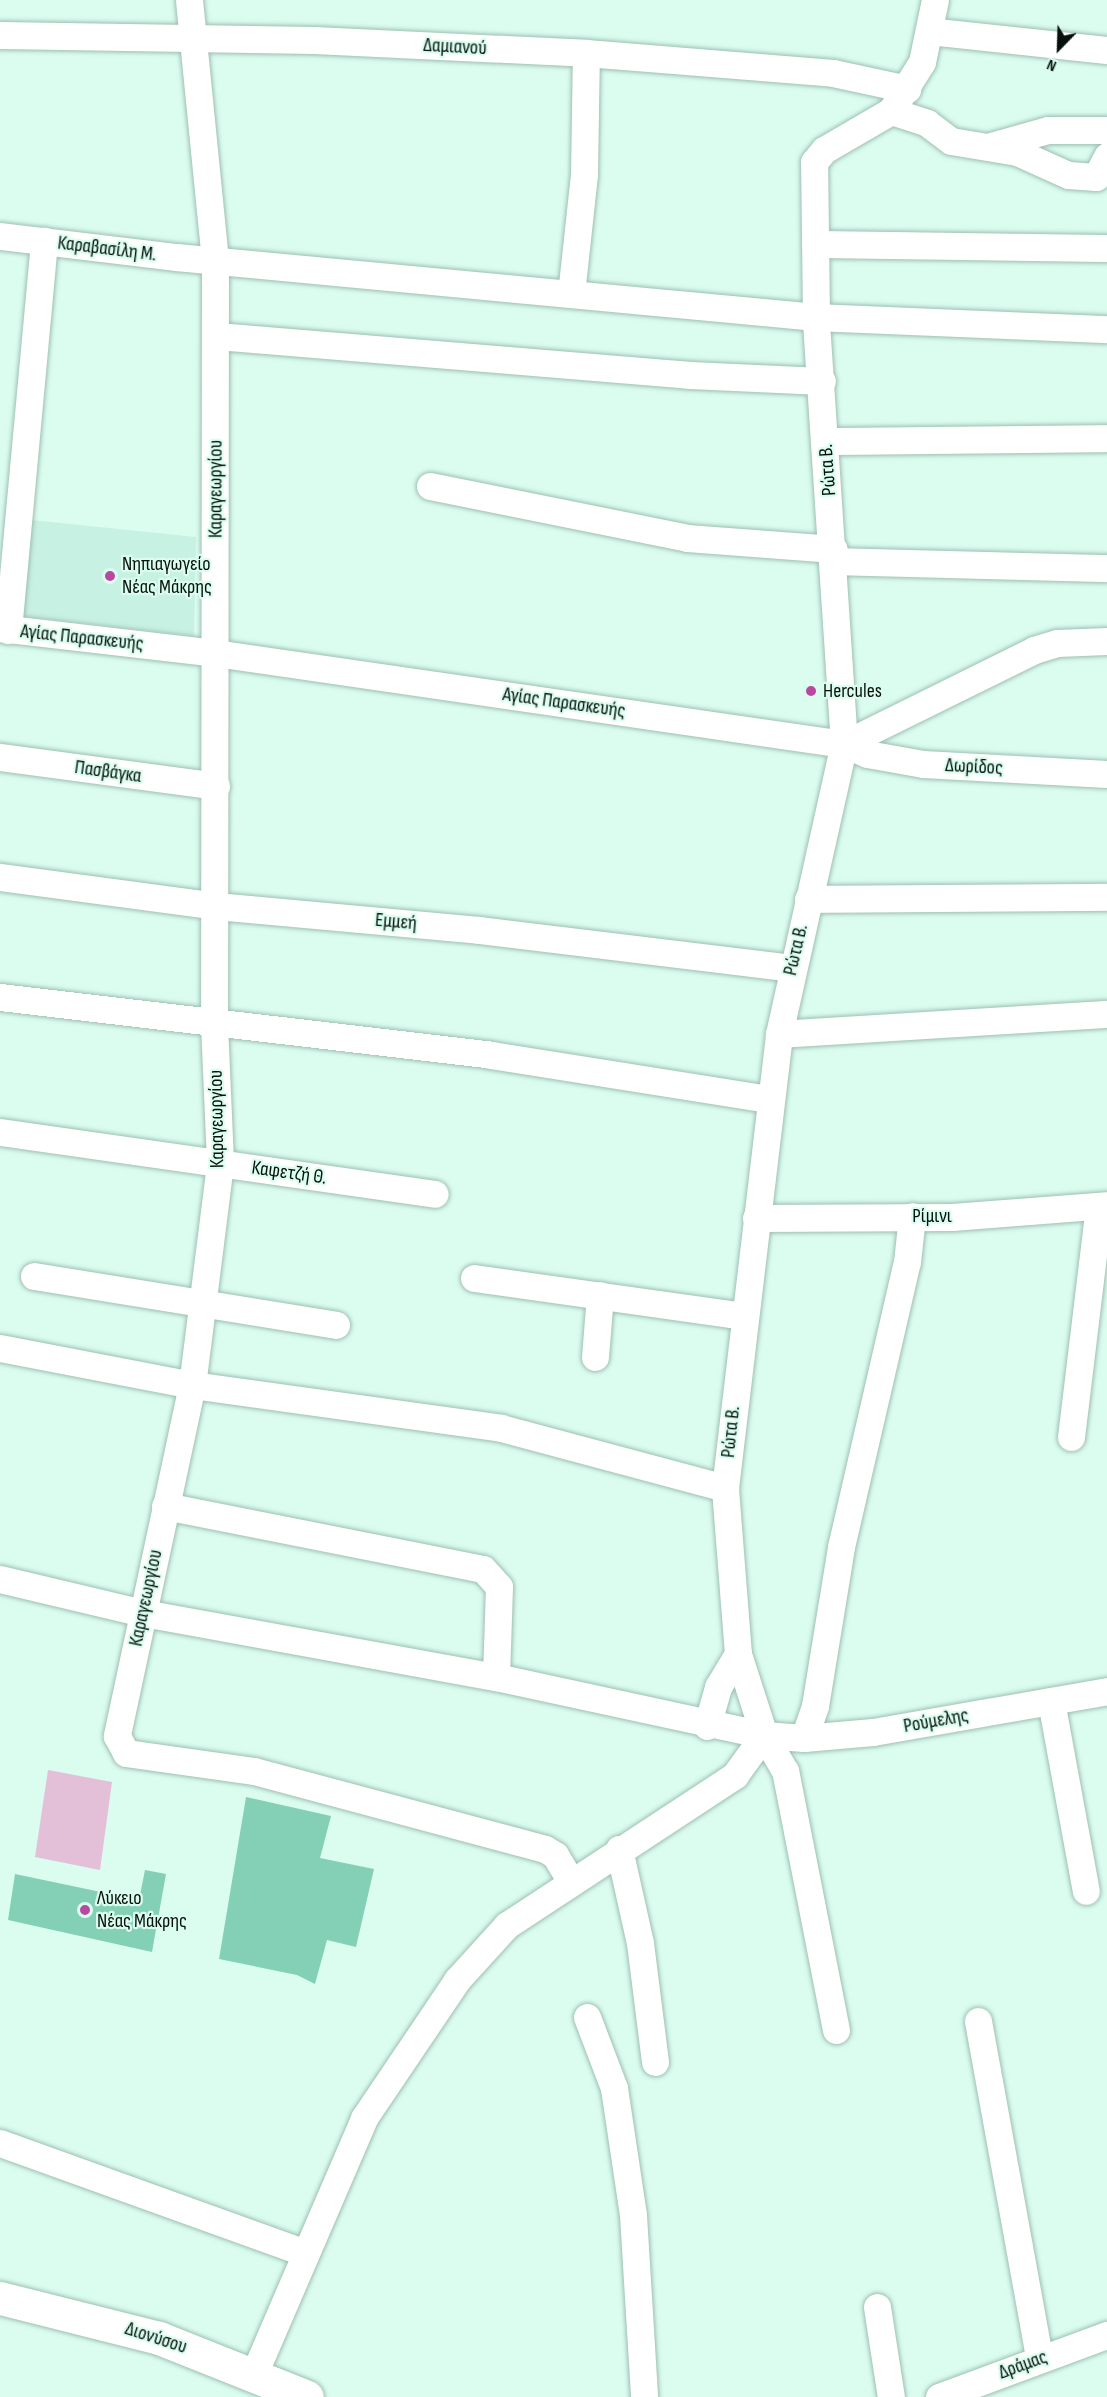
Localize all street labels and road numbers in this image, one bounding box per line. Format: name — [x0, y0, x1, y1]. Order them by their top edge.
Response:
street label: Δαμιανού — [423, 33, 487, 61]
street label: Καραβασίλη Μ. — [56, 231, 158, 267]
street label: Καραγεωργίου — [204, 440, 228, 538]
street label: Ρώτα Β. — [814, 443, 842, 497]
street label: Αγίας Παρασκευής — [19, 620, 145, 656]
street label: Αγίας Παρασκευής — [501, 683, 627, 723]
street label: Δωρίδος — [945, 754, 1003, 780]
street label: Πασβάγκα — [73, 755, 143, 789]
street label: Εμμεή — [374, 908, 418, 936]
street label: Ρώτα Β. — [778, 922, 814, 978]
street label: Καραγεωργίου — [204, 1070, 230, 1168]
street label: Καφετζή Θ. — [250, 1156, 328, 1190]
street label: Ρίμινι — [912, 1204, 952, 1228]
street label: Ρώτα Β. — [716, 1405, 746, 1459]
street label: Καραγεωργίου — [124, 1547, 168, 1649]
street label: Ρούμελης — [902, 1703, 970, 1739]
street label: Διονύσου — [122, 2317, 190, 2359]
street label: Δράμας — [995, 2345, 1051, 2385]

